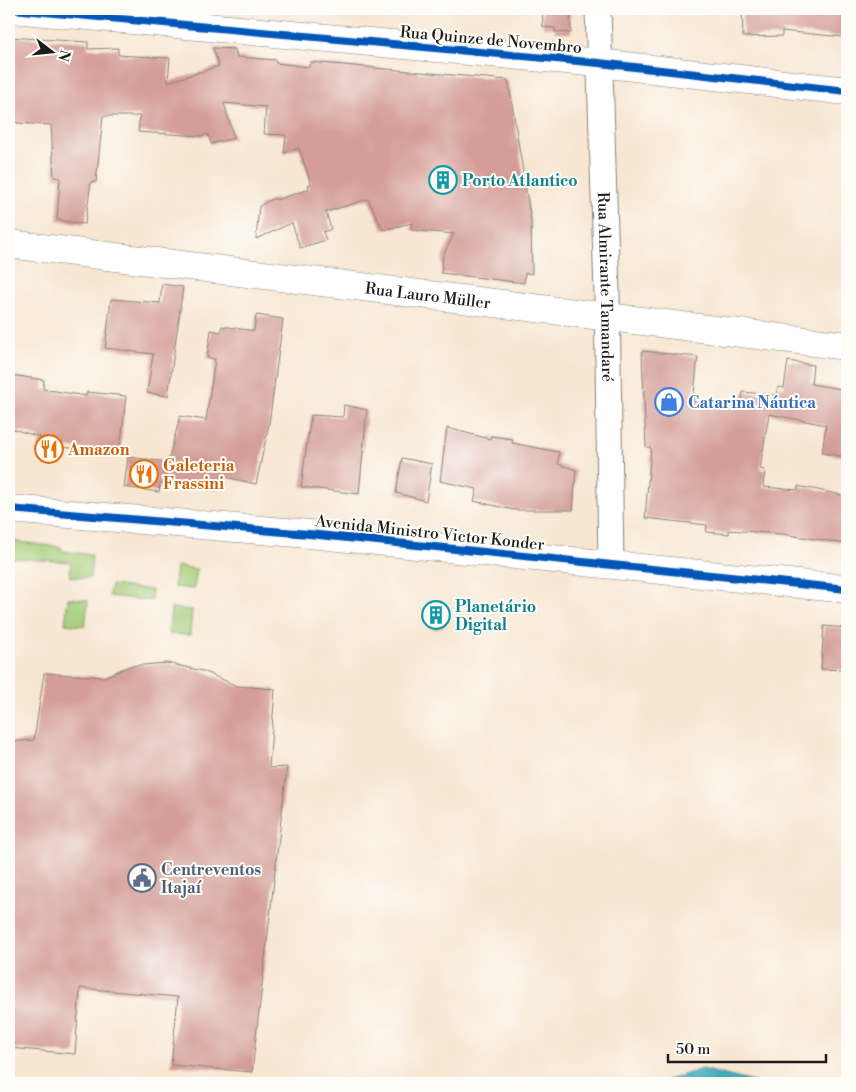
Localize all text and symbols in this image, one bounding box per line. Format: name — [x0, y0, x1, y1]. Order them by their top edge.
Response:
street label: Rua Quinze de Novembro — [399, 22, 583, 58]
north arrow — [28, 28, 78, 78]
text: N — [53, 48, 74, 63]
building icon: Porto Atlantico — [428, 165, 458, 195]
place label: Porto Atlantico — [462, 171, 578, 191]
street label: Rua Almirante Tamandaré — [593, 191, 617, 382]
street label: Rua Lauro Müller — [364, 278, 492, 314]
shop icon: Catarina Náutica — [654, 387, 684, 417]
place label: Catarina Náutica — [688, 393, 816, 413]
restaurant icon: Amazon — [34, 434, 64, 464]
place label: Amazon — [67, 440, 130, 460]
place label: Galeteria Frassini — [163, 456, 235, 494]
restaurant icon: Galeteria Frassini — [129, 459, 159, 489]
street label: Avenida Ministro Victor Konder — [313, 511, 545, 555]
place label: Planetário Digital — [455, 597, 536, 635]
building icon: Planetário Digital — [421, 600, 451, 630]
place label: Centreventos Itajaí — [161, 860, 261, 898]
public building icon: Centreventos Itajaí — [127, 863, 157, 893]
scale bar — [668, 1032, 826, 1064]
text: 50 m — [676, 1040, 710, 1059]

